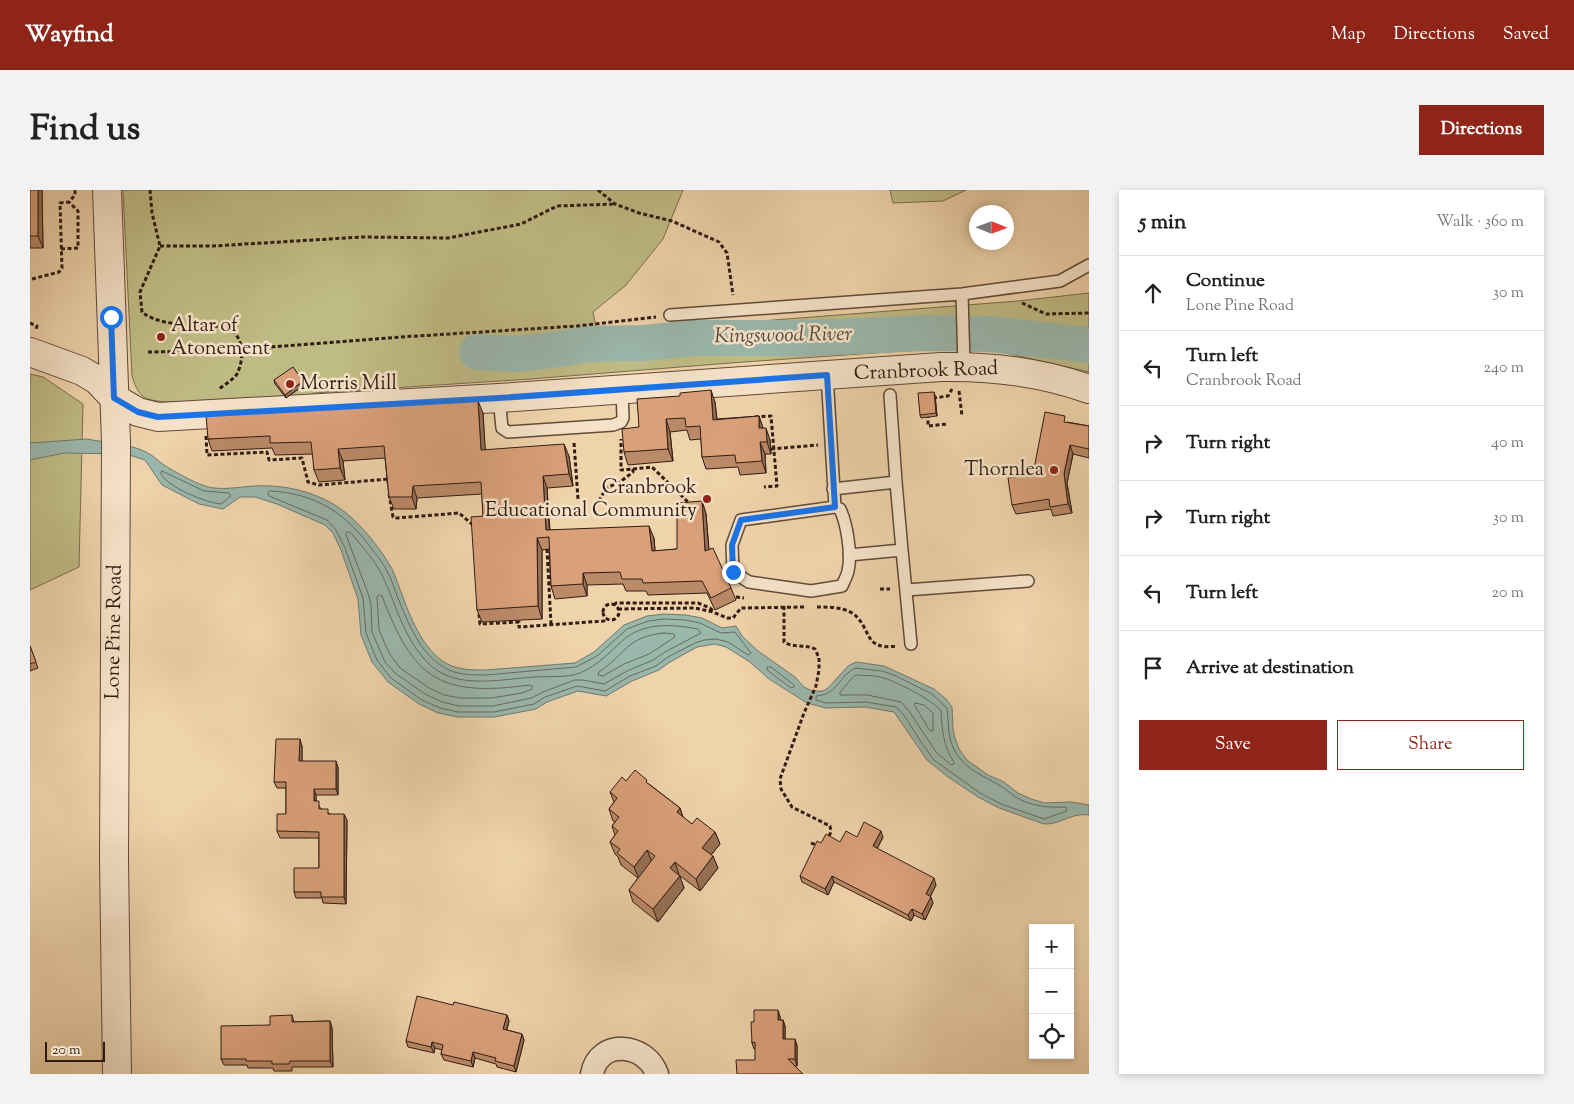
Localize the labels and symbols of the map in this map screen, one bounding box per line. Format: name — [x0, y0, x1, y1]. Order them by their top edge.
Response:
north arrow — [969, 205, 1014, 250]
route start — [100, 306, 123, 329]
place label: Altar of Atonement — [171, 312, 270, 364]
water label: Kingswood River — [714, 320, 853, 352]
marker: Altar of Atonement — [155, 331, 167, 343]
street label: Cranbrook Road — [853, 355, 999, 389]
place label: Morris Mill — [300, 370, 397, 399]
marker: Morris Mill — [284, 378, 296, 390]
place label: Thornlea — [964, 456, 1044, 485]
marker: Thornlea — [1048, 464, 1060, 476]
place label: Cranbrook Educational Community — [485, 474, 697, 526]
marker: Cranbrook Educational Community — [701, 493, 713, 505]
route end — [722, 561, 745, 584]
street label: Lone Pine Road — [99, 564, 131, 700]
scale bar — [45, 1039, 105, 1062]

